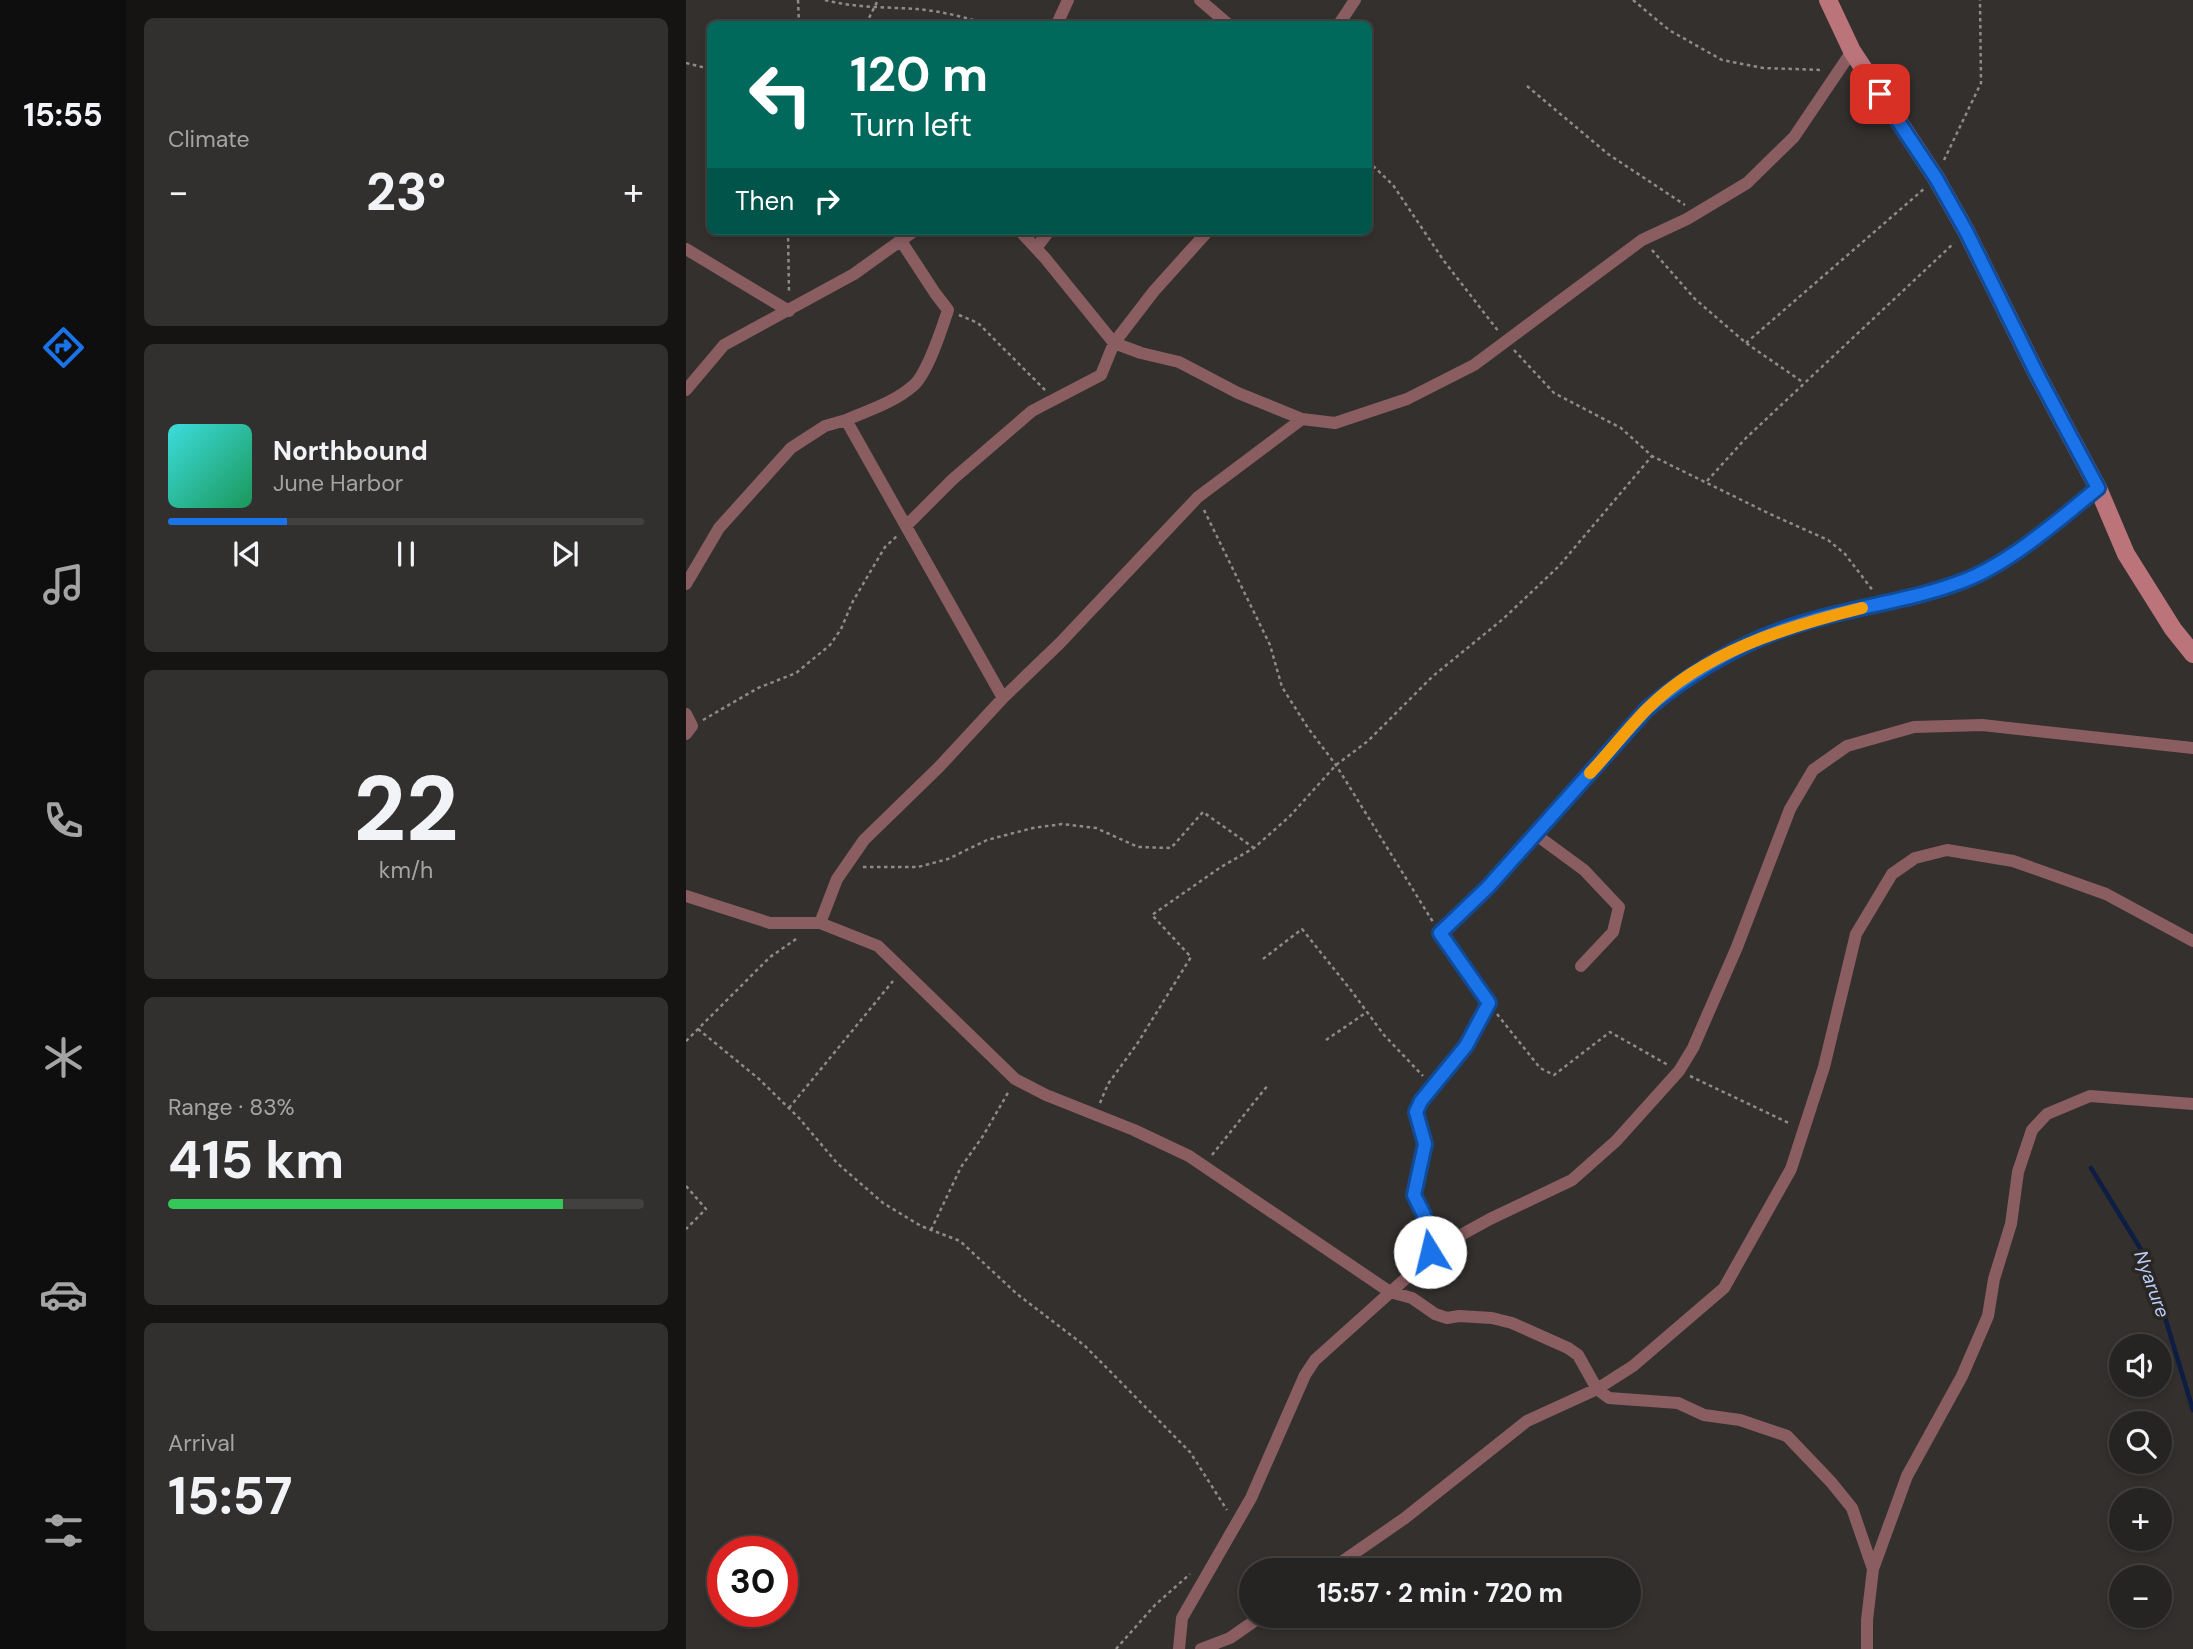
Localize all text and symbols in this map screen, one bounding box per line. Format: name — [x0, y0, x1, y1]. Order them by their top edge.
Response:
text: 120 m — [850, 42, 988, 106]
icon: left — [735, 49, 826, 140]
pin — [1850, 64, 1910, 124]
icon: arrive — [1861, 75, 1899, 113]
text: 15:55 — [23, 94, 103, 136]
text: Turn left — [850, 104, 972, 146]
text: Climate — [168, 124, 250, 154]
text: 23° — [366, 158, 446, 226]
text: − — [168, 167, 189, 217]
text: + — [623, 167, 644, 217]
icon: right — [808, 182, 846, 220]
text: Then — [735, 184, 794, 218]
icon: directions — [39, 323, 88, 372]
text: Northbound — [273, 434, 428, 468]
text: June Harbor — [273, 468, 403, 498]
icon: previous — [228, 535, 266, 573]
icon: pause — [387, 535, 425, 573]
icon: next — [546, 535, 584, 573]
icon: music — [39, 560, 88, 609]
text: 22 — [353, 750, 459, 868]
icon: phone — [39, 796, 88, 845]
text: km/h — [379, 855, 433, 885]
icon: climate — [39, 1033, 88, 1082]
text: Range · 83% — [168, 1092, 295, 1122]
text: 415 km — [168, 1126, 344, 1194]
position arrow — [1393, 1215, 1467, 1289]
water label: Nyarure — [2128, 1247, 2176, 1321]
icon: car — [39, 1270, 88, 1319]
map controls — [2109, 1334, 2172, 1628]
button: sound — [2109, 1334, 2172, 1397]
button: search — [2109, 1411, 2172, 1474]
text: Arrival — [168, 1428, 235, 1458]
text: 15:57 — [168, 1462, 292, 1530]
button: + — [2109, 1488, 2172, 1551]
icon: filters — [39, 1506, 88, 1555]
speed limit sign: 30 — [707, 1536, 798, 1627]
button: − — [2109, 1565, 2172, 1628]
text: 15:57 · 2 min · 720 m — [1317, 1576, 1563, 1610]

